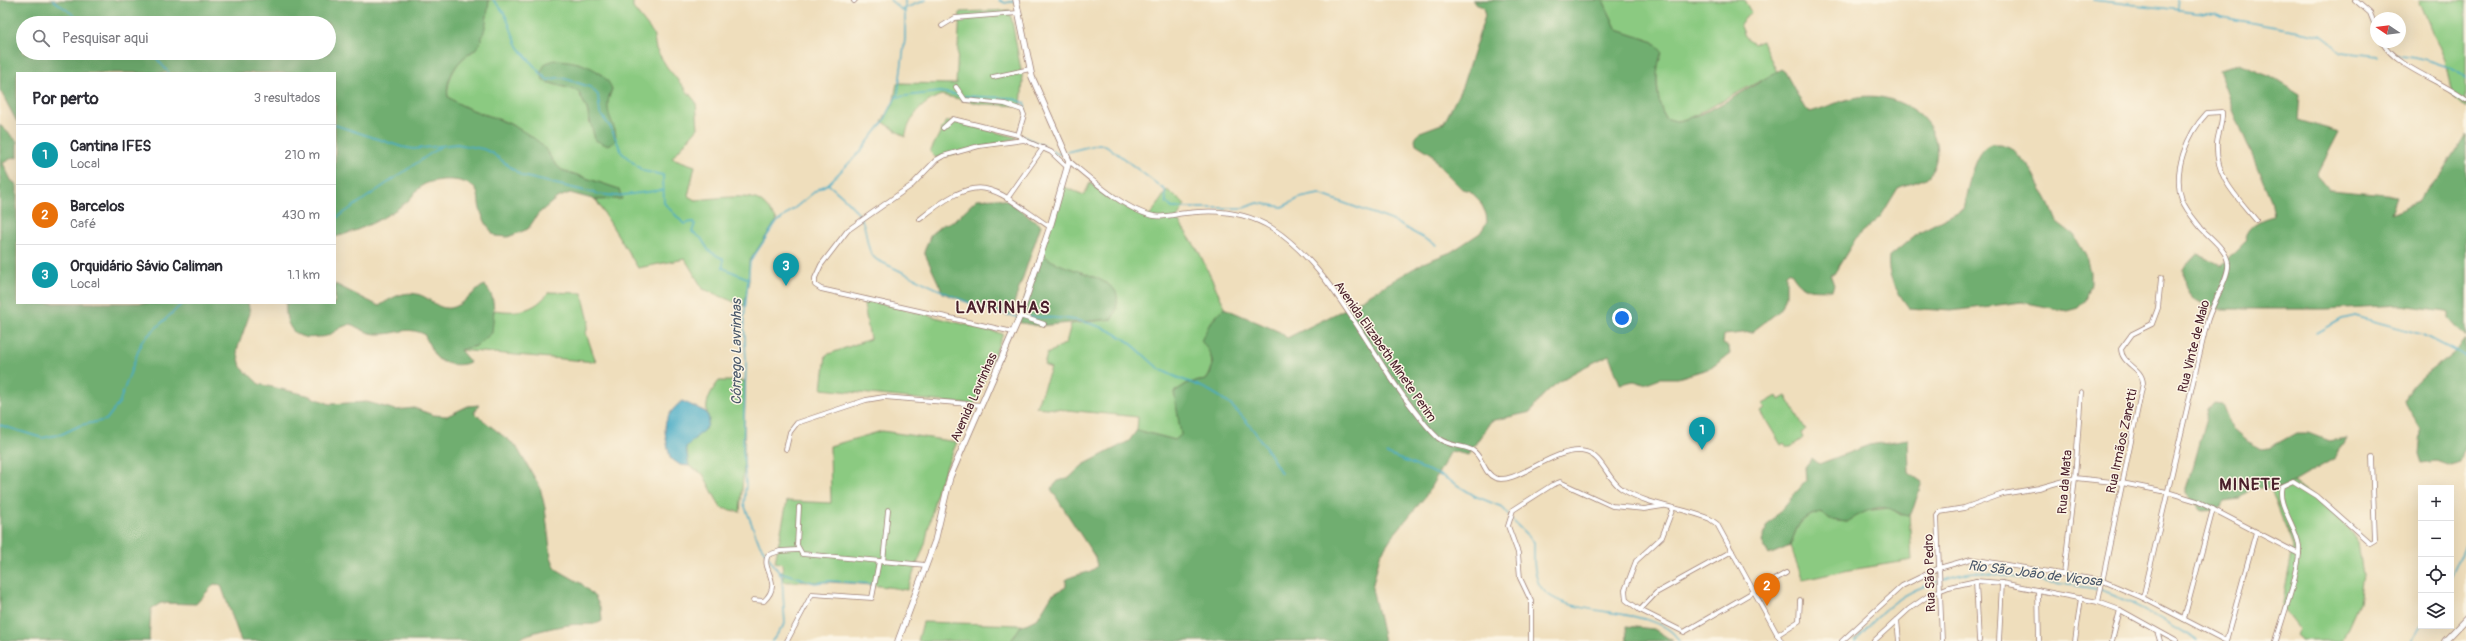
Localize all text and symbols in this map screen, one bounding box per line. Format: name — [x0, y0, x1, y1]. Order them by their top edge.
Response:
north arrow — [2370, 12, 2406, 48]
search box — [16, 16, 336, 60]
icon: search — [30, 27, 52, 49]
text: Pesquisar aqui — [62, 29, 148, 48]
text: Por perto — [32, 88, 99, 109]
text: 3 resultados — [254, 90, 320, 106]
text: Cantina IFES — [70, 137, 151, 156]
text: 1 — [42, 147, 48, 163]
text: 210 m — [284, 147, 320, 163]
text: Local — [70, 156, 100, 172]
text: Barcelos — [70, 197, 124, 216]
text: 2 — [41, 207, 49, 223]
text: 430 m — [282, 207, 320, 223]
text: Café — [70, 216, 96, 232]
pin: 3 — [773, 253, 799, 286]
text: Orquidário Sávio Caliman — [70, 257, 223, 276]
text: 3 — [41, 267, 49, 283]
text: 1.1 km — [287, 267, 320, 283]
text: Local — [70, 276, 100, 292]
street label: Avenida Elizabeth Minete Perim — [1330, 278, 1440, 425]
water label: Córrego Lavrinhas — [728, 297, 745, 405]
district label: LAVRINHAS — [955, 297, 1051, 318]
street label: Rua Vinte de Maio — [2175, 298, 2213, 394]
your location — [1612, 308, 1632, 328]
street label: Avenida Lavrinhas — [947, 350, 1001, 444]
street label: Rua Irmãos Zanetti — [2103, 388, 2141, 495]
pin: 1 — [1689, 417, 1715, 450]
street label: Rua da Mata — [2054, 449, 2076, 515]
district label: MINETE — [2219, 474, 2281, 495]
map controls — [2418, 485, 2454, 629]
button: + — [2418, 485, 2454, 521]
button: − — [2418, 521, 2454, 557]
street label: Rua São Pedro — [1921, 534, 1939, 612]
water label: Rio São João de Viçosa — [1967, 557, 2104, 590]
button: locate — [2418, 557, 2454, 593]
pin: 2 — [1754, 573, 1780, 606]
button: layers — [2418, 593, 2454, 629]

